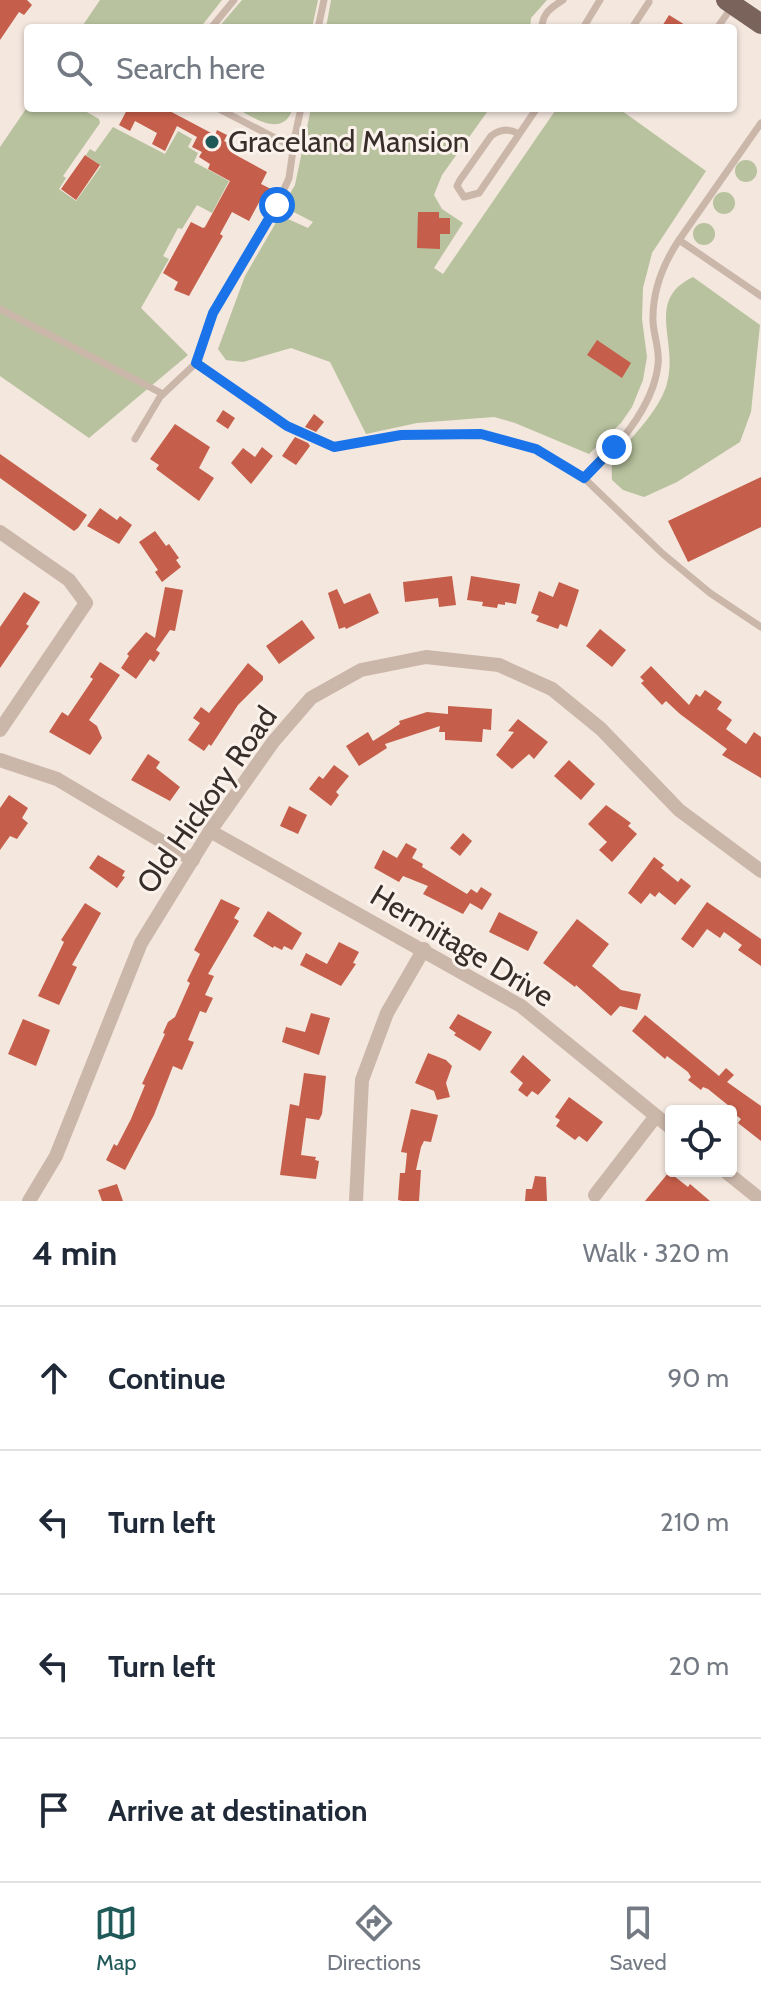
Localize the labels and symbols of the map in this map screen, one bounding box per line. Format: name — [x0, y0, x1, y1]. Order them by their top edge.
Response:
place label: Graceland Mansion — [228, 123, 469, 160]
marker: Graceland Mansion — [203, 133, 221, 151]
route start — [259, 187, 295, 223]
route end — [596, 429, 632, 465]
street label: Old Hickory Road — [128, 699, 285, 900]
street label: Hermitage Drive — [364, 876, 561, 1015]

